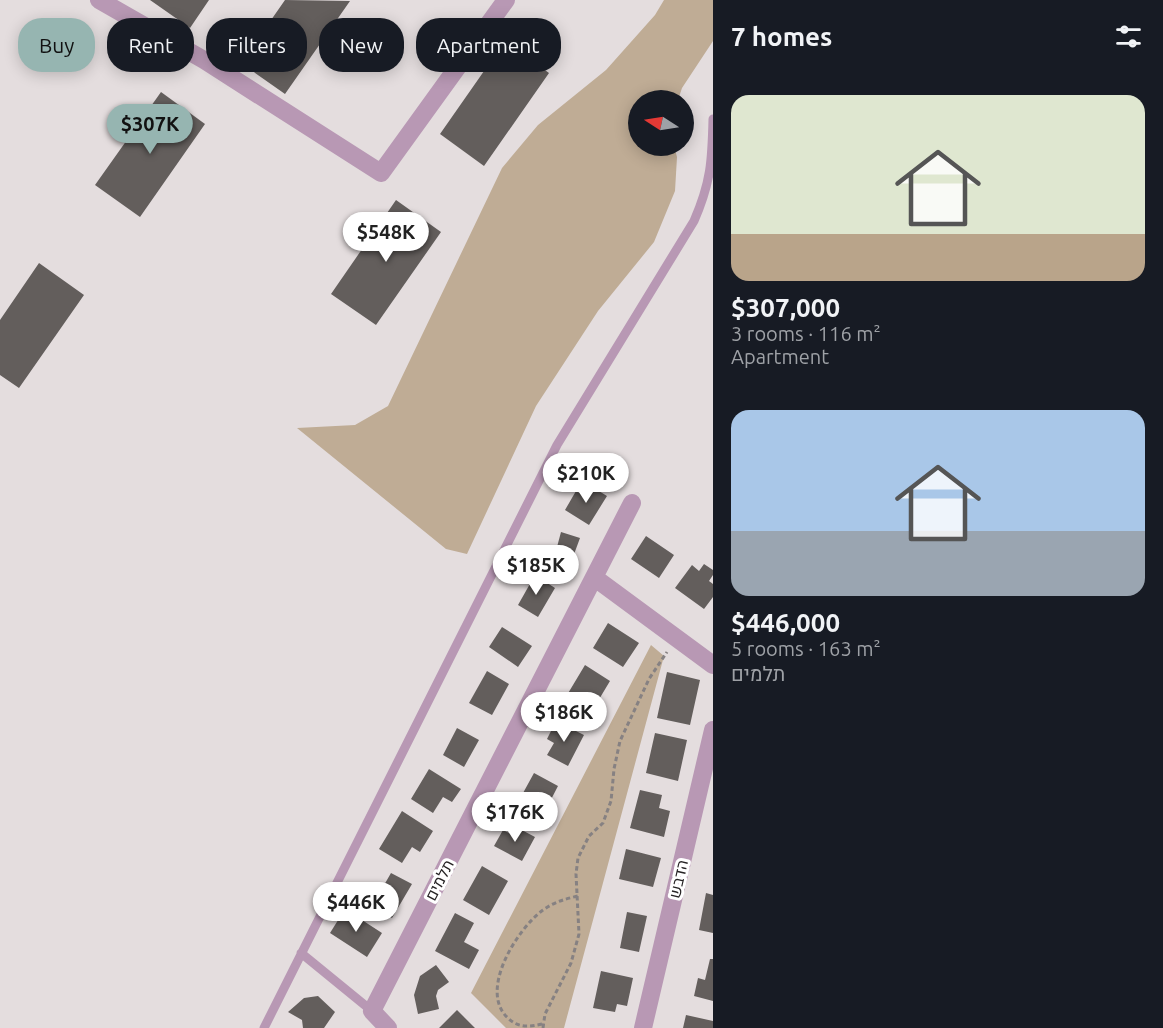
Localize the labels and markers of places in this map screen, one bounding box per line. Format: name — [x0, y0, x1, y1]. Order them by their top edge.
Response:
pin: $307K — [108, 104, 192, 155]
pin: $548K — [344, 212, 428, 263]
pin: $210K — [544, 453, 628, 504]
pin: $185K — [494, 545, 578, 596]
pin: $186K — [522, 692, 606, 743]
pin: $176K — [473, 792, 557, 843]
pin: $446K — [314, 882, 398, 933]

